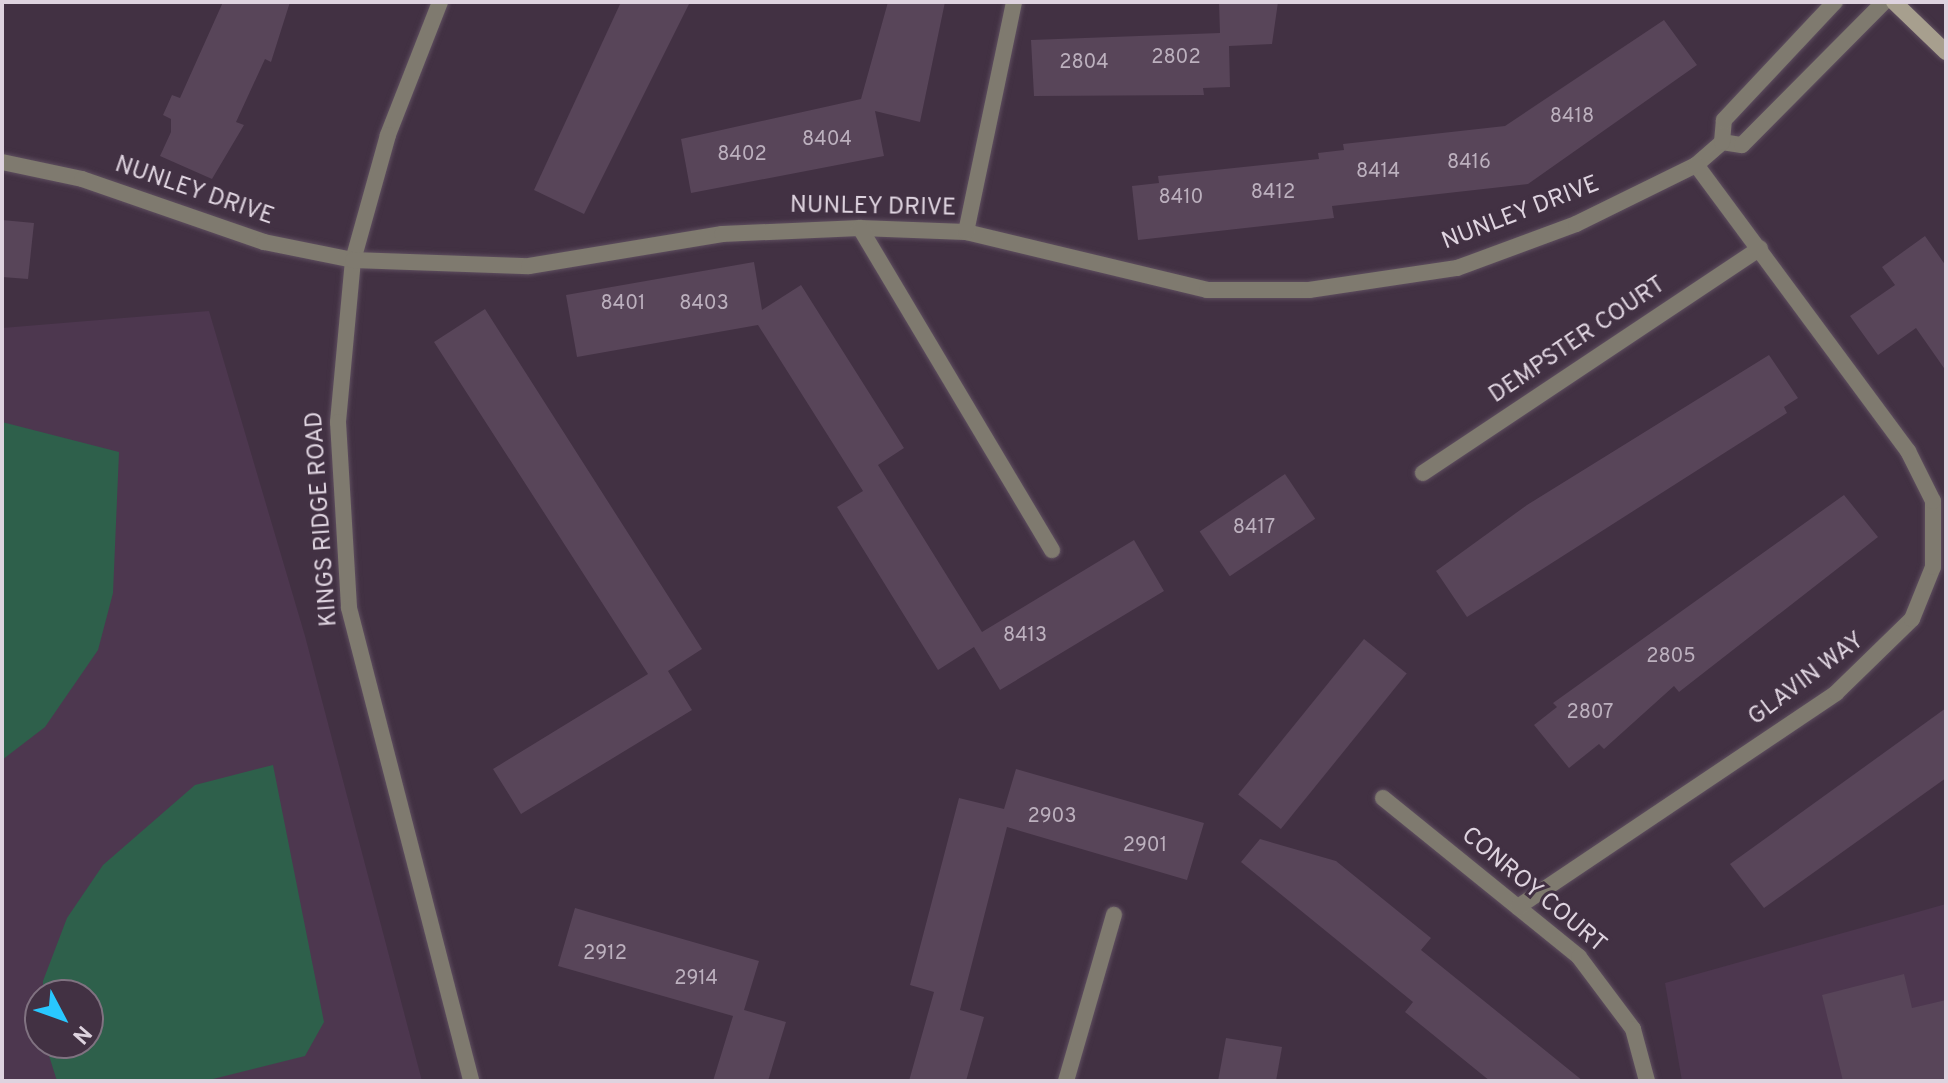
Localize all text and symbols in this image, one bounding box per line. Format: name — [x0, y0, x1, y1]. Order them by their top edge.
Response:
house number: 2802 — [1151, 46, 1201, 70]
house number: 2804 — [1059, 51, 1109, 75]
house number: 8418 — [1550, 105, 1594, 129]
house number: 8404 — [802, 128, 852, 152]
house number: 8402 — [717, 143, 767, 167]
street label: NUNLEY DRIVE — [110, 151, 278, 233]
house number: 8416 — [1447, 151, 1491, 175]
house number: 8414 — [1356, 160, 1400, 184]
street label: NUNLEY DRIVE — [1438, 171, 1604, 257]
house number: 8412 — [1251, 181, 1295, 205]
house number: 8410 — [1159, 186, 1203, 210]
street label: NUNLEY DRIVE — [789, 192, 957, 224]
street label: DEMPSTER COURT — [1484, 271, 1672, 411]
house number: 8401 — [601, 292, 645, 316]
house number: 8403 — [679, 292, 729, 316]
street label: KINGS RIDGE ROAD — [301, 410, 345, 628]
house number: 8417 — [1233, 516, 1275, 540]
house number: 8413 — [1003, 624, 1047, 648]
street label: GLAVIN WAY — [1743, 627, 1871, 733]
house number: 2805 — [1646, 645, 1696, 669]
house number: 2807 — [1567, 701, 1613, 725]
house number: 2903 — [1028, 805, 1076, 829]
street label: CONROY COURT — [1454, 822, 1612, 960]
house number: 2901 — [1123, 834, 1167, 858]
house number: 2912 — [583, 942, 627, 966]
house number: 2914 — [674, 967, 718, 991]
north arrow — [24, 979, 104, 1059]
text: N — [66, 1019, 96, 1049]

